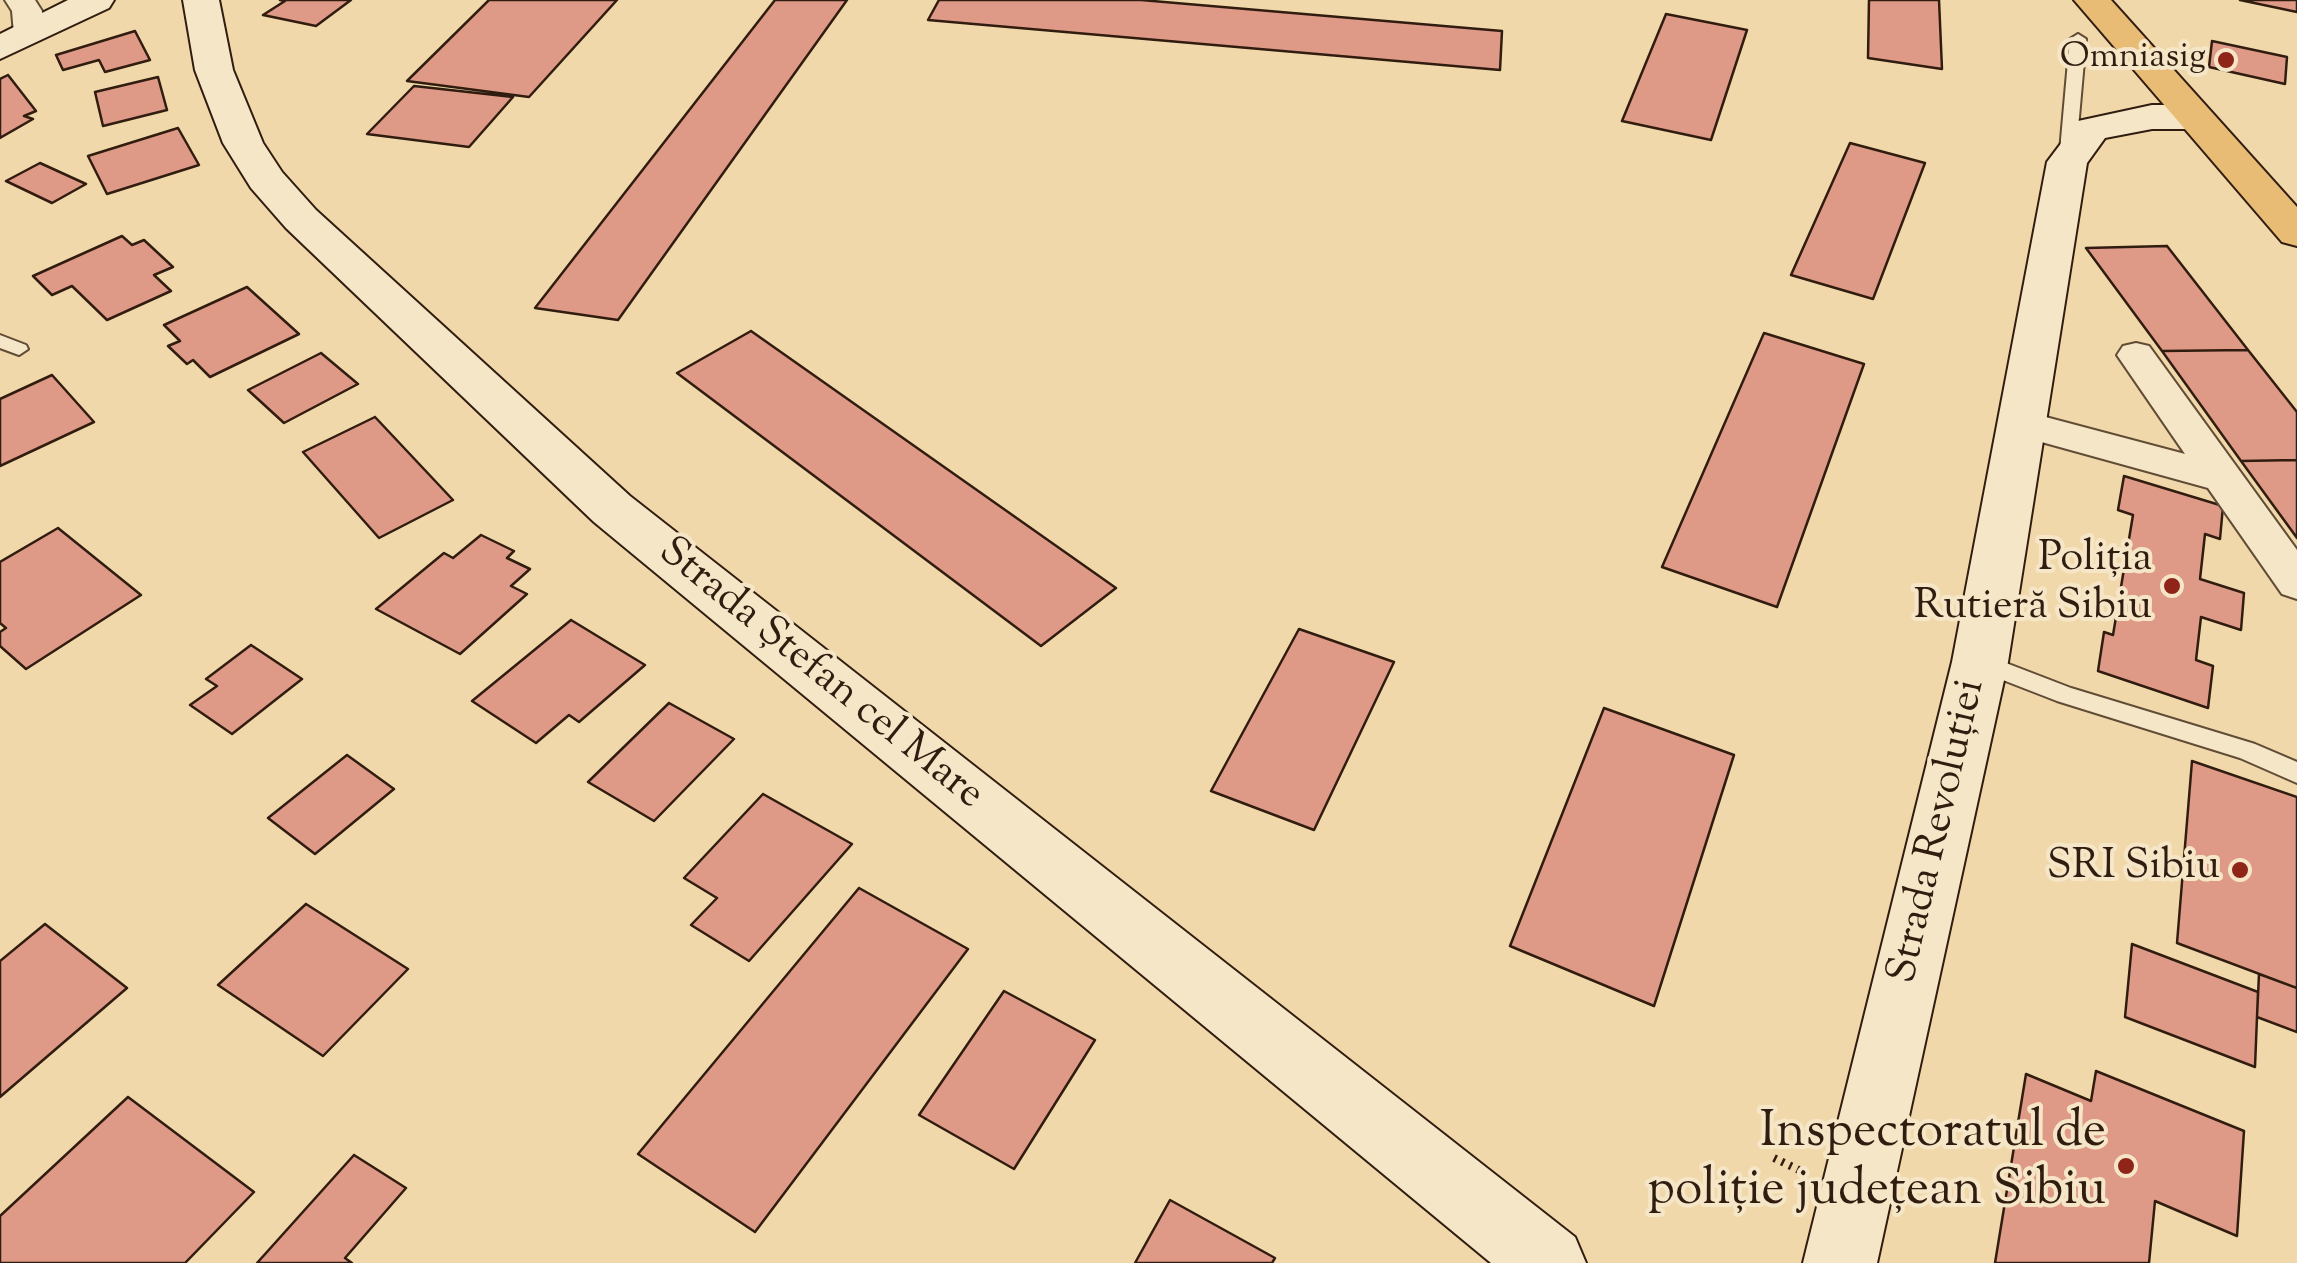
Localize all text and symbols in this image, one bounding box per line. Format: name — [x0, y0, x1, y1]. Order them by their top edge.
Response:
place label: Omniasig — [2060, 39, 2206, 81]
marker: Omniasig — [2215, 49, 2237, 71]
street label: Strada Ștefan cel Mare — [646, 529, 992, 823]
place label: Poliția Rutieră Sibiu — [1914, 537, 2152, 636]
marker: Poliția Rutieră Sibiu — [2161, 575, 2183, 597]
street label: Strada Revoluției — [1881, 675, 1999, 989]
place label: SRI Sibiu — [2047, 845, 2220, 895]
marker: SRI Sibiu — [2229, 859, 2251, 881]
place label: Inspectoratul de poliție județean Sibiu — [1647, 1107, 2106, 1224]
marker: Inspectoratul de poliție județean Sibiu — [2115, 1155, 2137, 1177]

